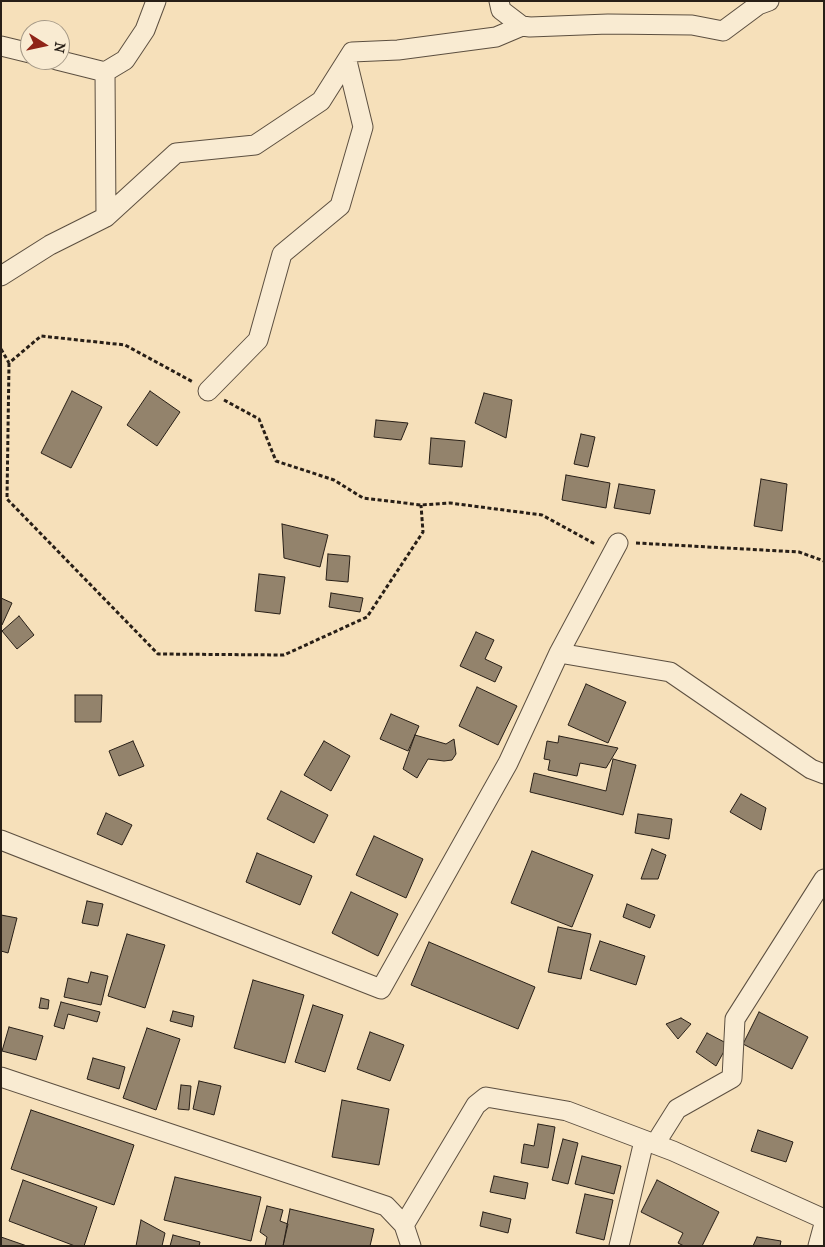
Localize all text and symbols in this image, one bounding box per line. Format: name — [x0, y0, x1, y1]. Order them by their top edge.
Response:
north arrow — [20, 20, 70, 70]
text: N — [50, 41, 69, 54]

